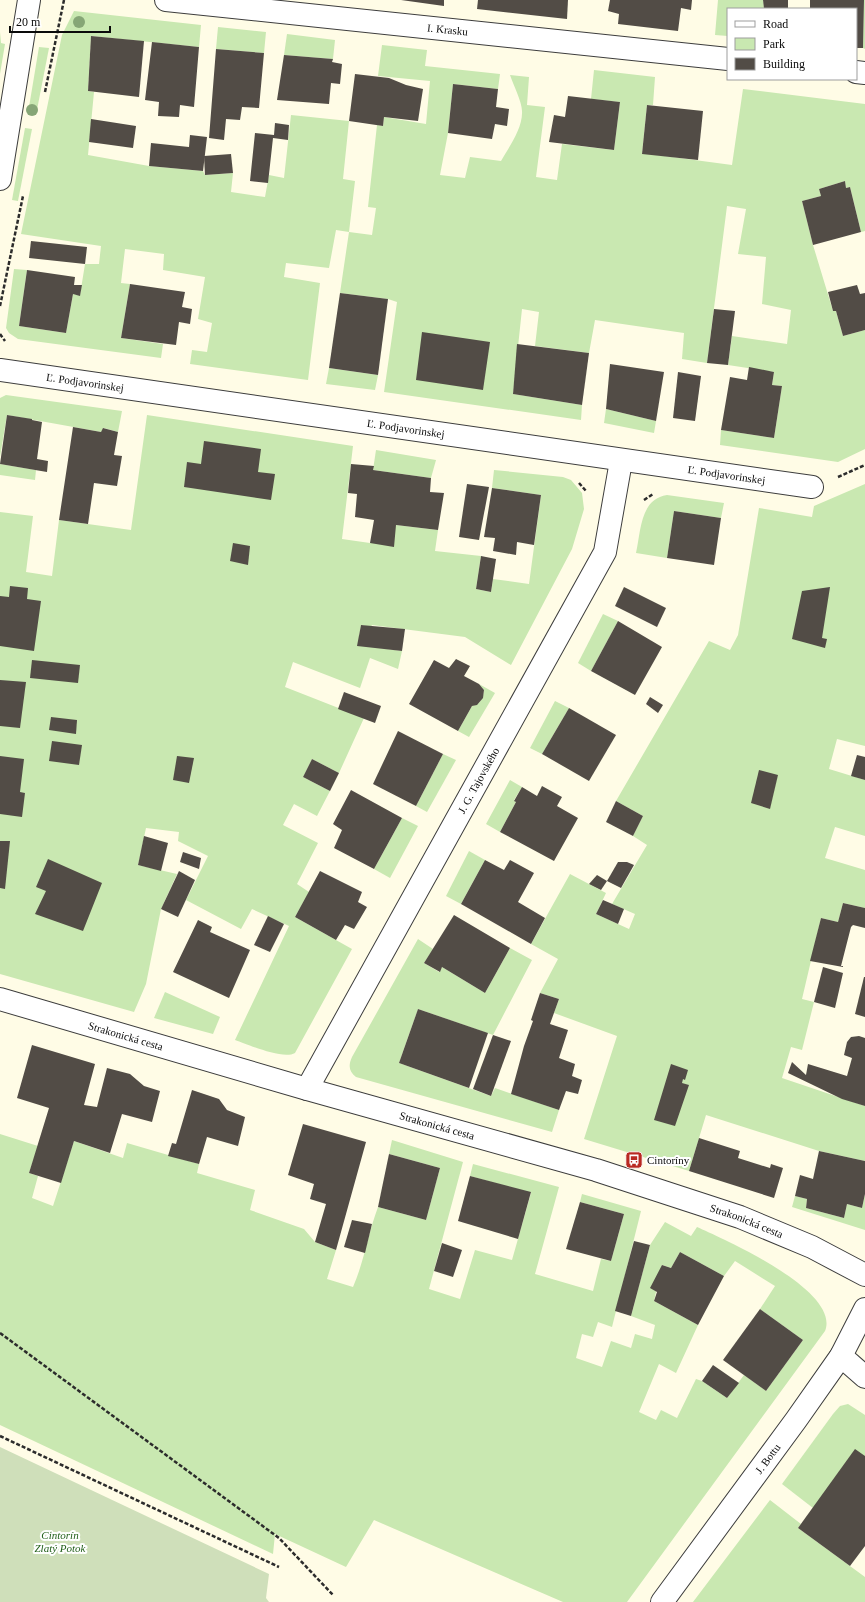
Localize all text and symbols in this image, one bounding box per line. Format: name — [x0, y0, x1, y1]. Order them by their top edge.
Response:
scale bar — [10, 8, 110, 34]
legend — [727, 8, 857, 80]
text: 20 m — [16, 15, 41, 29]
text: Road — [763, 17, 788, 31]
street label: I. Krasku — [426, 21, 469, 38]
text: Park — [763, 37, 785, 51]
text: Building — [763, 57, 805, 71]
street label: Ľ. Podjavorinskej — [46, 371, 125, 394]
street label: Ľ. Podjavorinskej — [366, 417, 445, 440]
street label: Ľ. Podjavorinskej — [687, 463, 766, 486]
street label: J. G. Tajovského — [455, 745, 502, 815]
street label: Strakonická cesta — [87, 1019, 165, 1053]
street label: Strakonická cesta — [398, 1109, 476, 1142]
bus stop icon: Cintoríny — [624, 1150, 644, 1170]
place label: Cintoríny — [647, 1154, 690, 1166]
street label: Strakonická cesta — [708, 1202, 785, 1240]
street label: J. Bottu — [753, 1441, 783, 1476]
park label: Cintorín Zlatý Potok — [34, 1529, 87, 1554]

